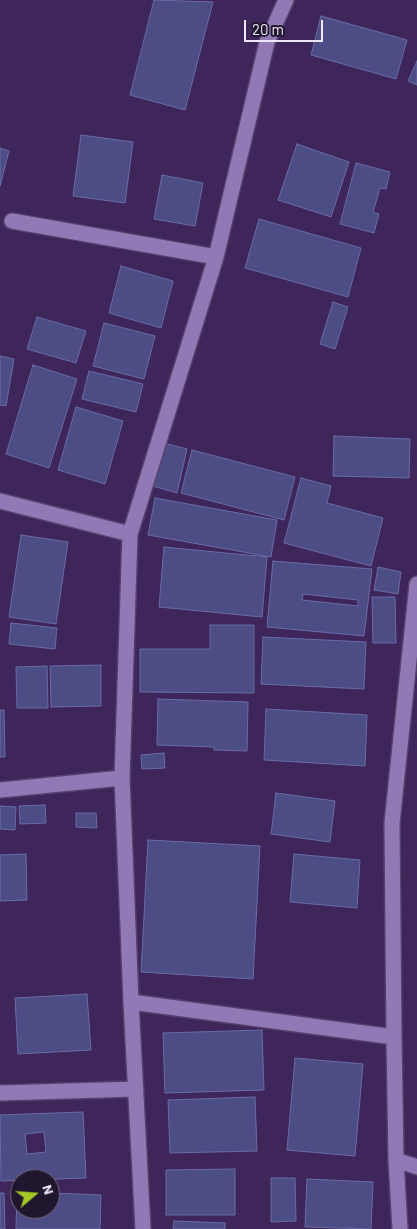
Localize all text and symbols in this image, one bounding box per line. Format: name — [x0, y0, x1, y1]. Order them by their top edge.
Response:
scale bar — [247, 10, 326, 42]
text: 20 m — [252, 20, 284, 38]
north arrow — [10, 1169, 60, 1219]
text: N — [39, 1182, 58, 1197]

